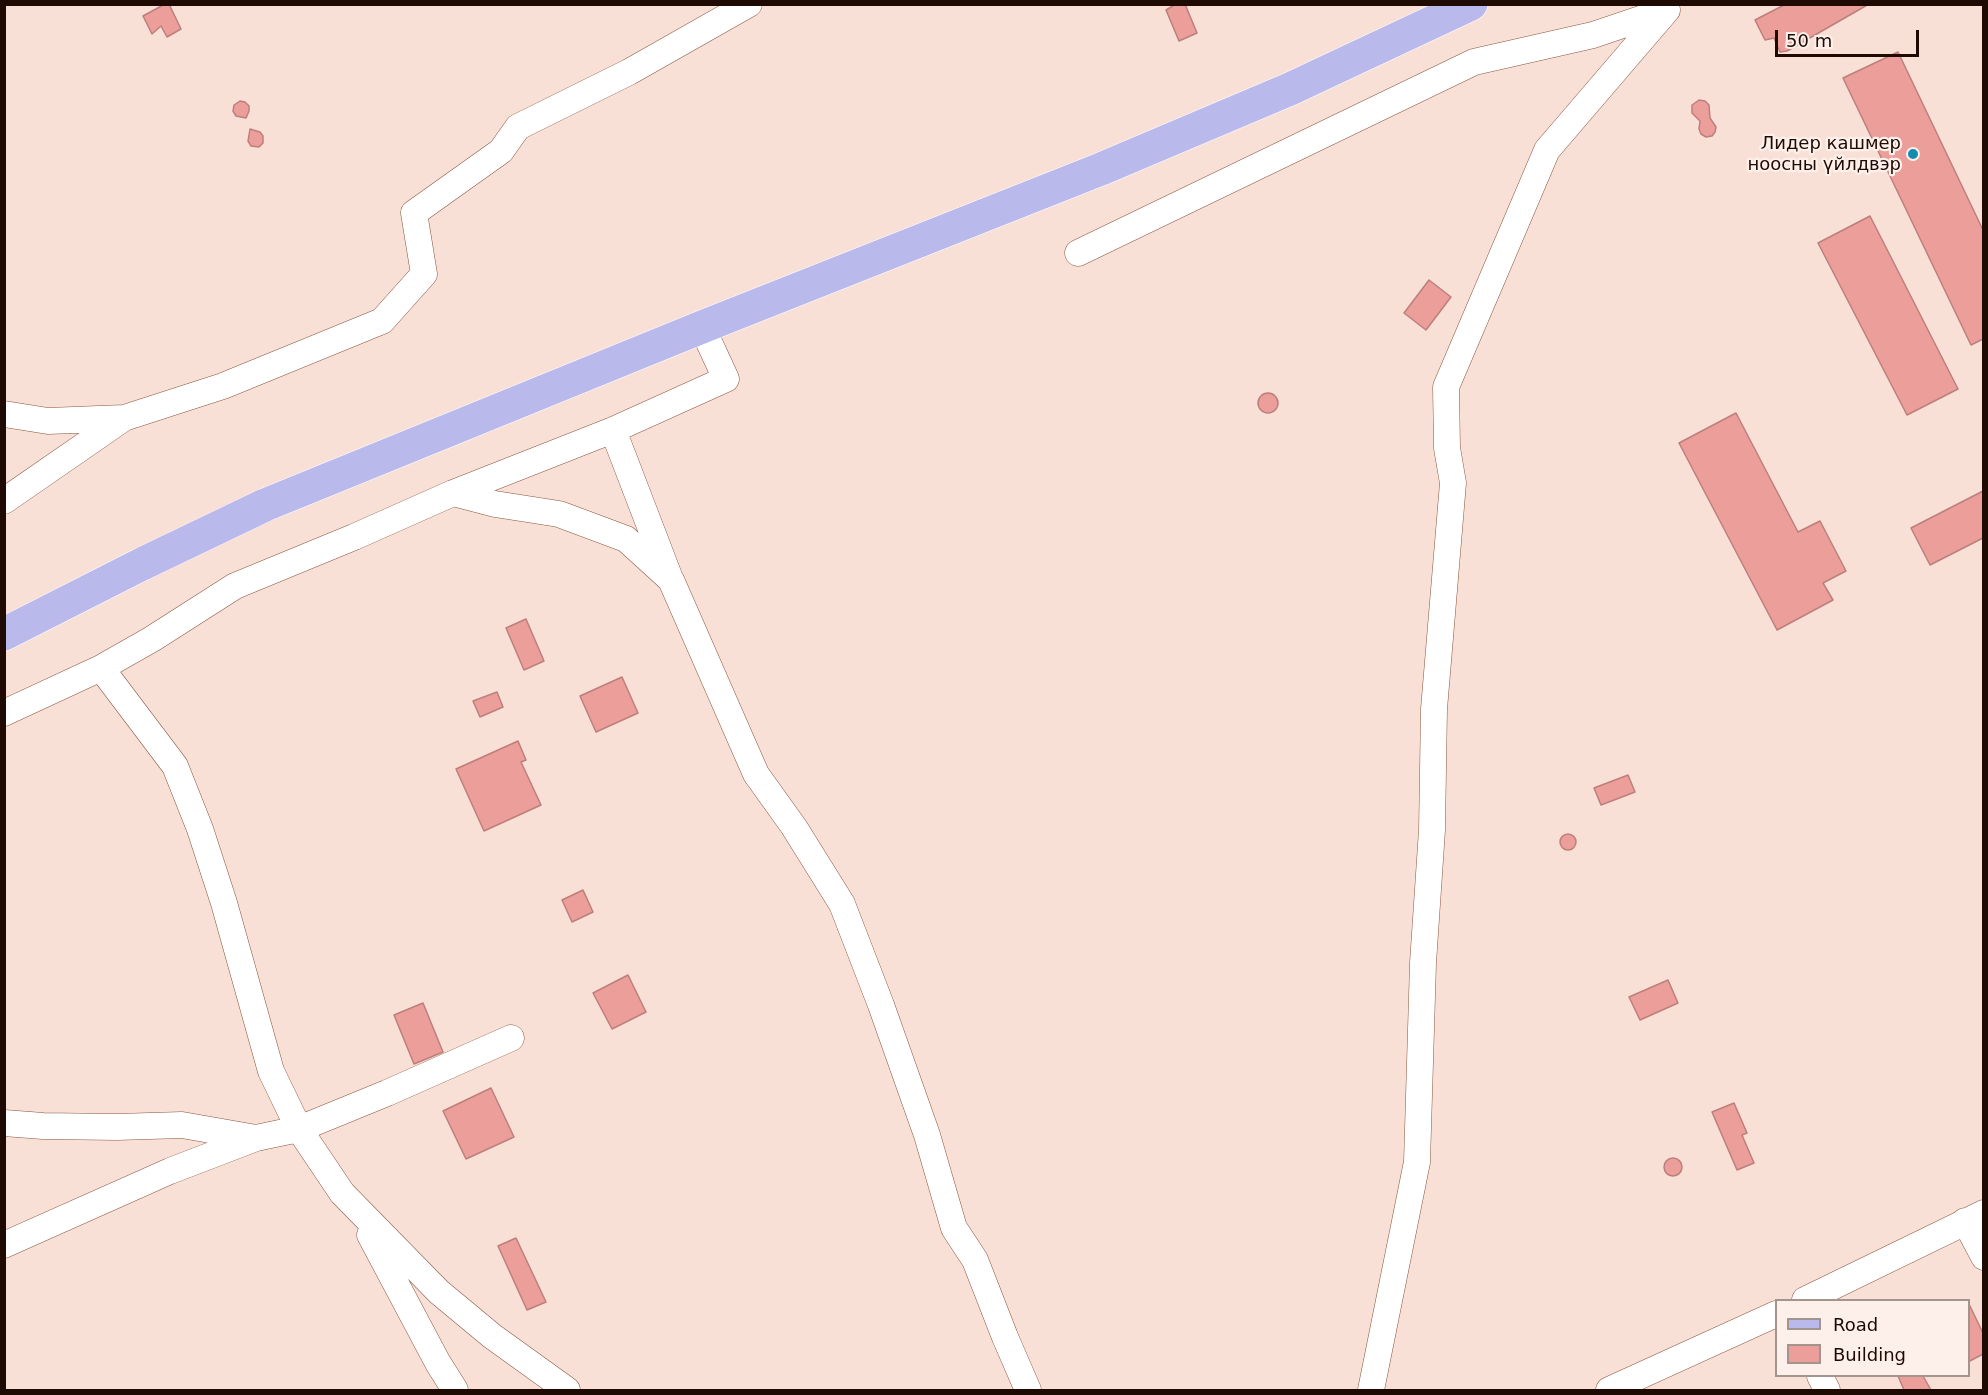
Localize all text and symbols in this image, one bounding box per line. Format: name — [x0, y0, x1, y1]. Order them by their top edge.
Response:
scale bar — [1778, 18, 1922, 56]
text: 50 m — [1786, 30, 1832, 51]
place label: Лидер кашмер ноосны үйлдвэр — [1747, 133, 1901, 176]
marker: Лидер кашмер ноосны үйлдвэр — [1906, 147, 1920, 161]
legend — [1775, 1299, 1970, 1377]
text: Road — [1833, 1314, 1878, 1335]
text: Building — [1833, 1344, 1906, 1365]

